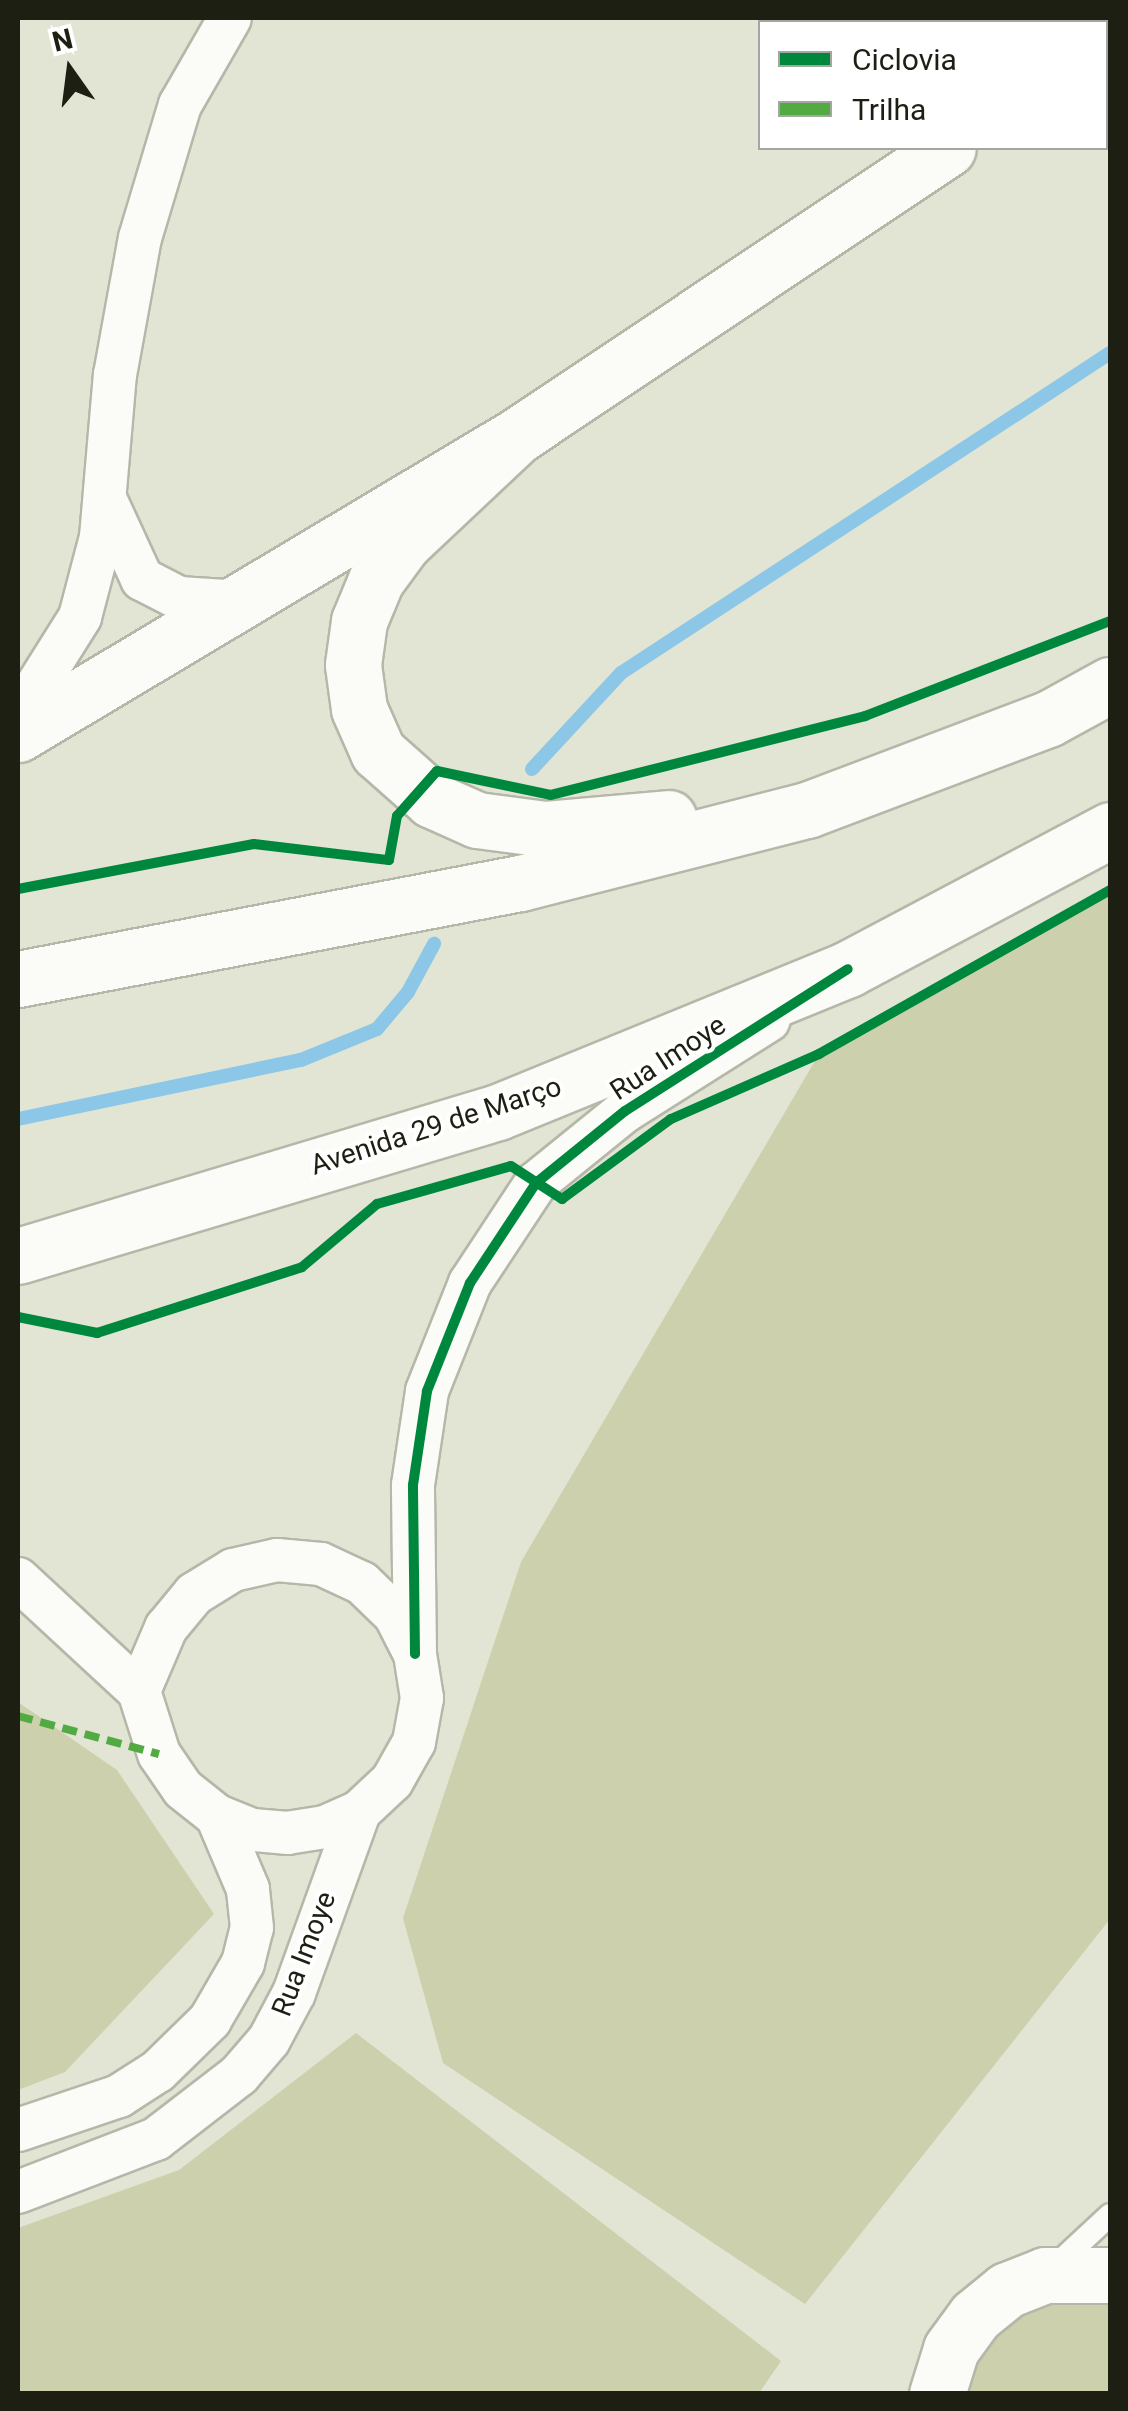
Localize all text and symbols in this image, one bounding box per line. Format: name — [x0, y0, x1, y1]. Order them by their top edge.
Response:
north arrow — [20, 20, 120, 120]
legend — [758, 20, 1108, 150]
text: N — [49, 22, 76, 59]
text: Ciclovia — [852, 42, 957, 77]
text: Trilha — [852, 92, 926, 127]
street label: Rua Imoye — [604, 1008, 732, 1108]
street label: Avenida 29 de Março — [306, 1070, 566, 1182]
street label: Rua Imoye — [265, 1887, 343, 2021]

